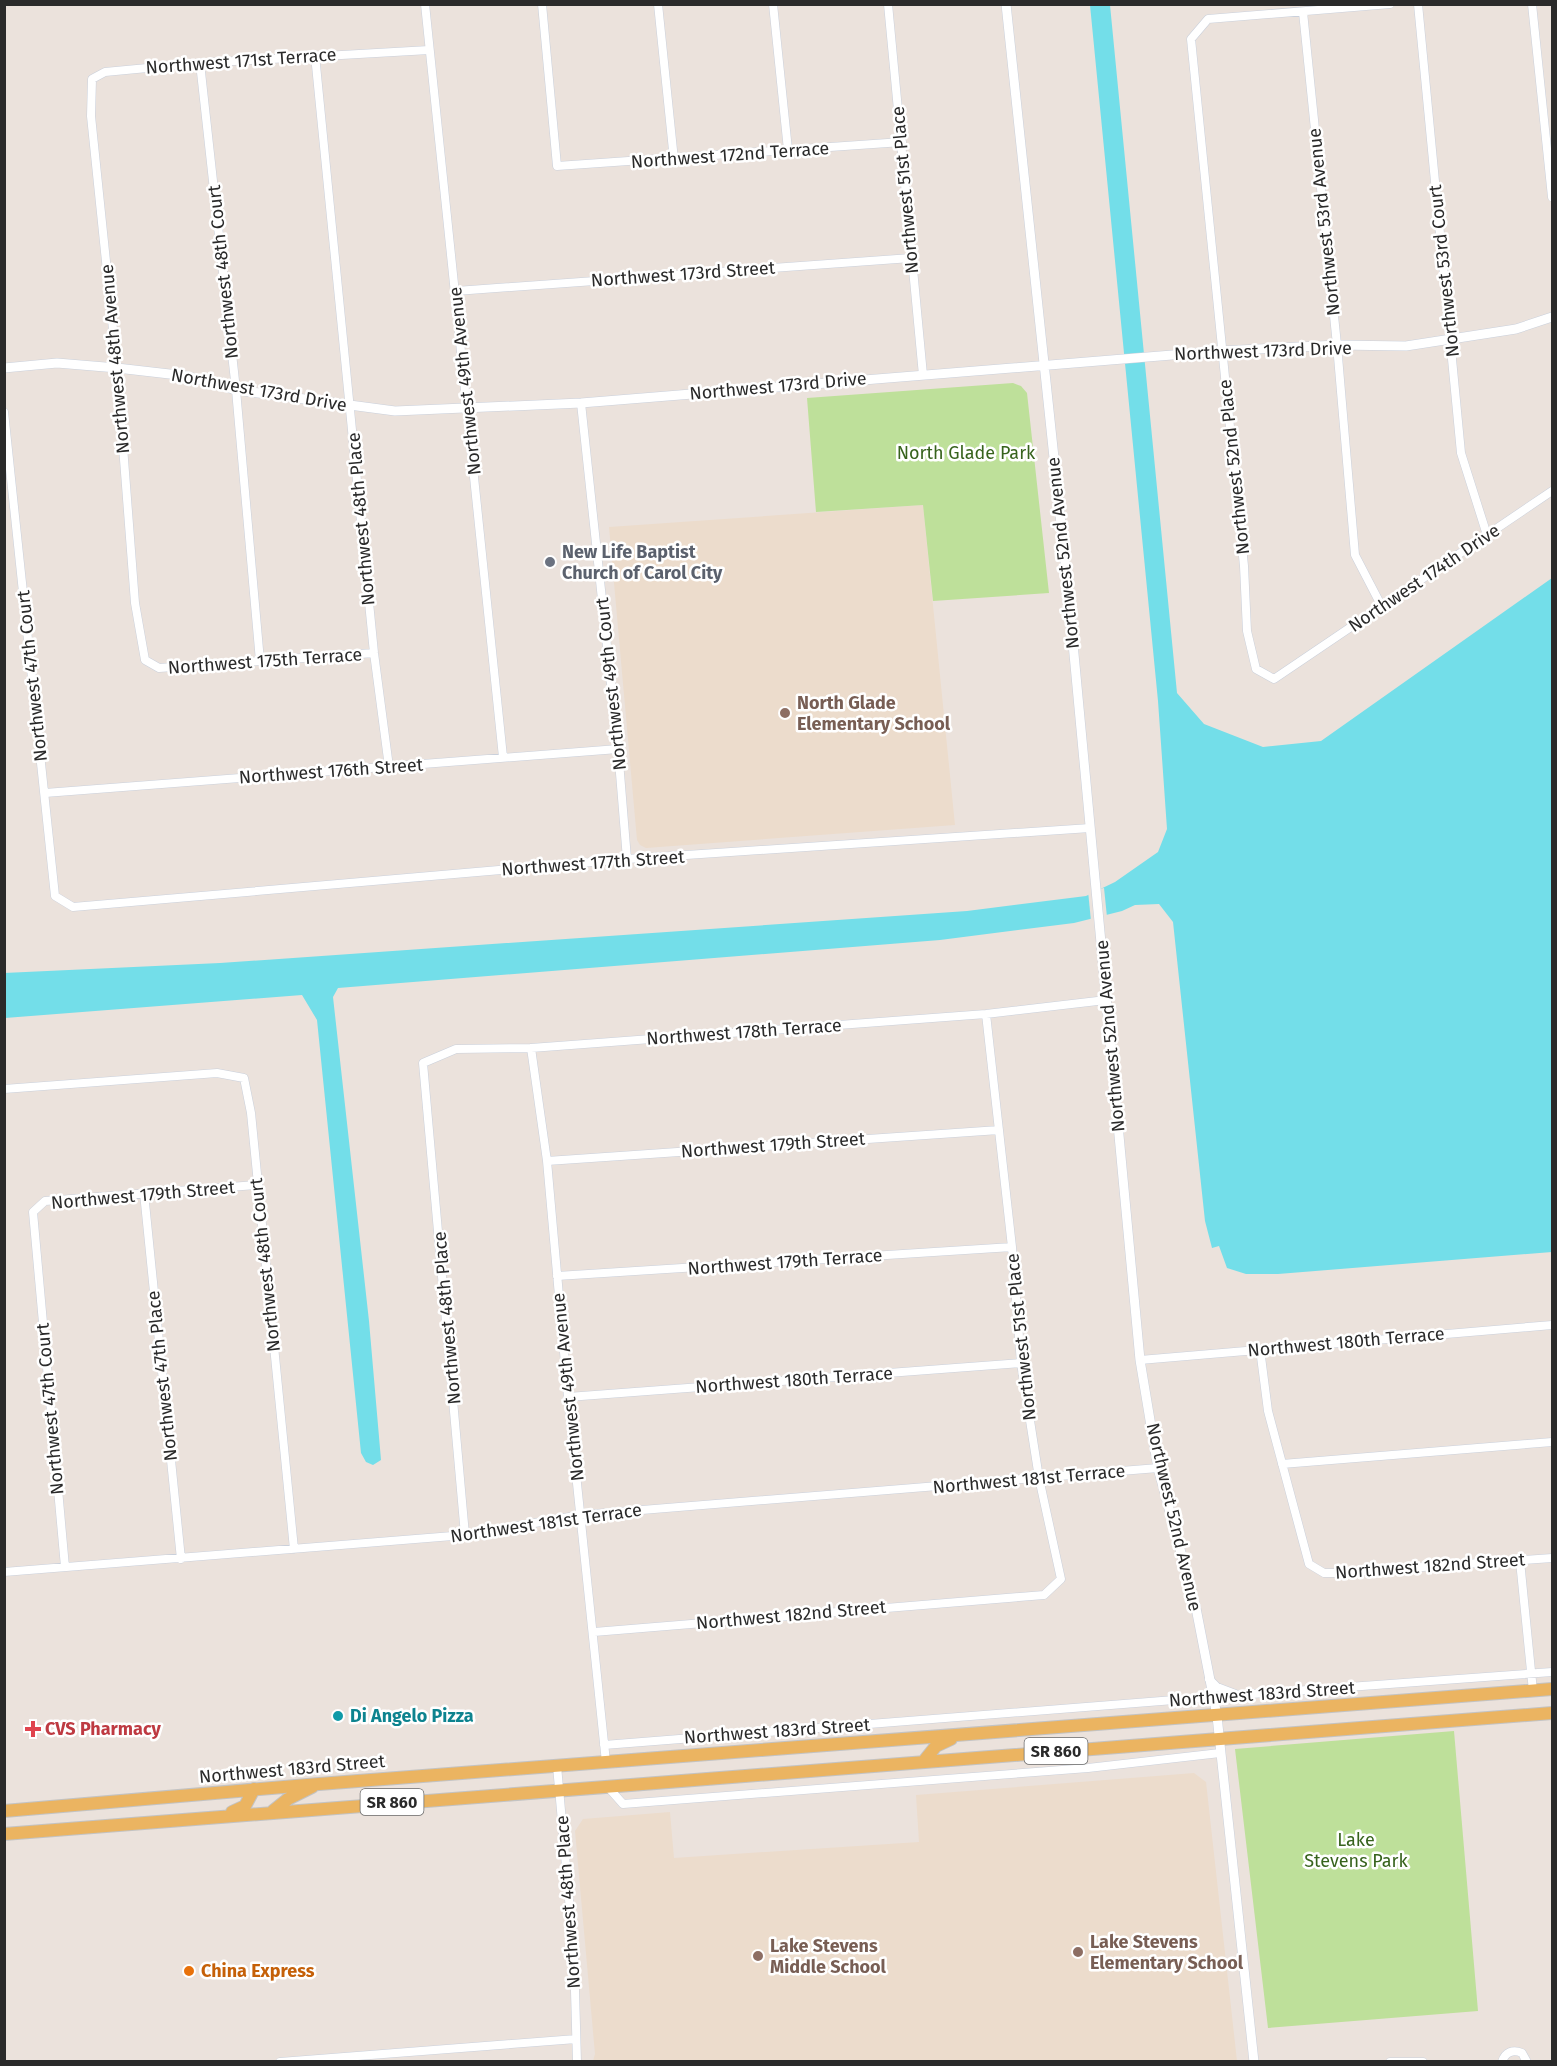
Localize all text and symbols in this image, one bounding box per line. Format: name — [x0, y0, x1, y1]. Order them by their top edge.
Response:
street label: Northwest 171st Terrace — [145, 43, 337, 79]
street label: Northwest 51st Place — [887, 105, 923, 275]
street label: Northwest 53rd Avenue — [1303, 127, 1345, 317]
street label: Northwest 172nd Terrace — [630, 137, 830, 173]
street label: Northwest 53rd Court — [1424, 183, 1464, 358]
street label: Northwest 48th Court — [203, 184, 243, 360]
street label: Northwest 173rd Street — [590, 257, 776, 291]
street label: Northwest 48th Avenue — [96, 263, 134, 455]
street label: Northwest 49th Avenue — [444, 286, 486, 476]
street label: Northwest 173rd Drive — [1174, 337, 1352, 365]
street label: Northwest 173rd Drive — [169, 364, 349, 416]
street label: Northwest 173rd Drive — [688, 367, 868, 405]
street label: Northwest 52nd Place — [1214, 378, 1254, 556]
street label: Northwest 48th Place — [342, 431, 380, 607]
park label: North Glade Park — [897, 442, 1036, 464]
street label: Northwest 52nd Avenue — [1042, 456, 1084, 650]
street label: Northwest 174th Drive — [1344, 519, 1504, 637]
place label: New Life Baptist Church of Carol City — [562, 541, 723, 584]
marker: New Life Baptist Church of Carol City — [543, 555, 557, 569]
street label: Northwest 47th Court — [12, 589, 52, 763]
street label: Northwest 49th Court — [591, 596, 631, 772]
street label: Northwest 175th Terrace — [167, 643, 363, 679]
place label: North Glade Elementary School — [797, 692, 951, 735]
marker: North Glade Elementary School — [778, 706, 792, 720]
street label: Northwest 176th Street — [238, 754, 424, 788]
street label: Northwest 177th Street — [501, 846, 686, 880]
street label: Northwest 52nd Avenue — [1091, 939, 1129, 1133]
street label: Northwest 178th Terrace — [646, 1014, 842, 1050]
street label: Northwest 179th Street — [680, 1128, 866, 1162]
street label: Northwest 179th Street — [50, 1176, 236, 1214]
street label: Northwest 48th Court — [245, 1177, 285, 1353]
street label: Northwest 48th Place — [428, 1230, 466, 1406]
street label: Northwest 179th Terrace — [687, 1244, 883, 1280]
street label: Northwest 51st Place — [1001, 1252, 1041, 1422]
street label: Northwest 47th Place — [142, 1290, 182, 1462]
street label: Northwest 49th Avenue — [547, 1292, 589, 1482]
street label: Northwest 47th Court — [31, 1322, 68, 1496]
street label: Northwest 180th Terrace — [1246, 1322, 1446, 1362]
street label: Northwest 180th Terrace — [694, 1362, 894, 1398]
street label: Northwest 52nd Avenue — [1142, 1421, 1206, 1613]
street label: Northwest 181st Terrace — [932, 1460, 1126, 1498]
street label: Northwest 181st Terrace — [449, 1499, 643, 1547]
street label: Northwest 182nd Street — [1334, 1548, 1526, 1584]
street label: Northwest 182nd Street — [695, 1596, 887, 1634]
street label: Northwest 183rd Street — [1168, 1676, 1356, 1711]
place label: Di Angelo Pizza — [350, 1705, 474, 1727]
marker: Di Angelo Pizza — [331, 1709, 345, 1723]
street label: Northwest 183rd Street — [683, 1713, 871, 1748]
place label: CVS Pharmacy — [45, 1718, 162, 1740]
marker: CVS Pharmacy — [26, 1722, 40, 1736]
road number: SR 860 — [1024, 1738, 1088, 1764]
street label: Northwest 183rd Street — [198, 1750, 386, 1788]
road number: SR 860 — [360, 1789, 424, 1815]
street label: Northwest 48th Place — [551, 1815, 585, 1989]
park label: Lake Stevens Park — [1304, 1829, 1409, 1872]
place label: Lake Stevens Elementary School — [1090, 1931, 1244, 1974]
place label: Lake Stevens Middle School — [770, 1935, 887, 1978]
marker: Lake Stevens Elementary School — [1071, 1945, 1085, 1959]
marker: Lake Stevens Middle School — [751, 1949, 765, 1963]
place label: China Express — [201, 1960, 315, 1982]
marker: China Express — [182, 1964, 196, 1978]

